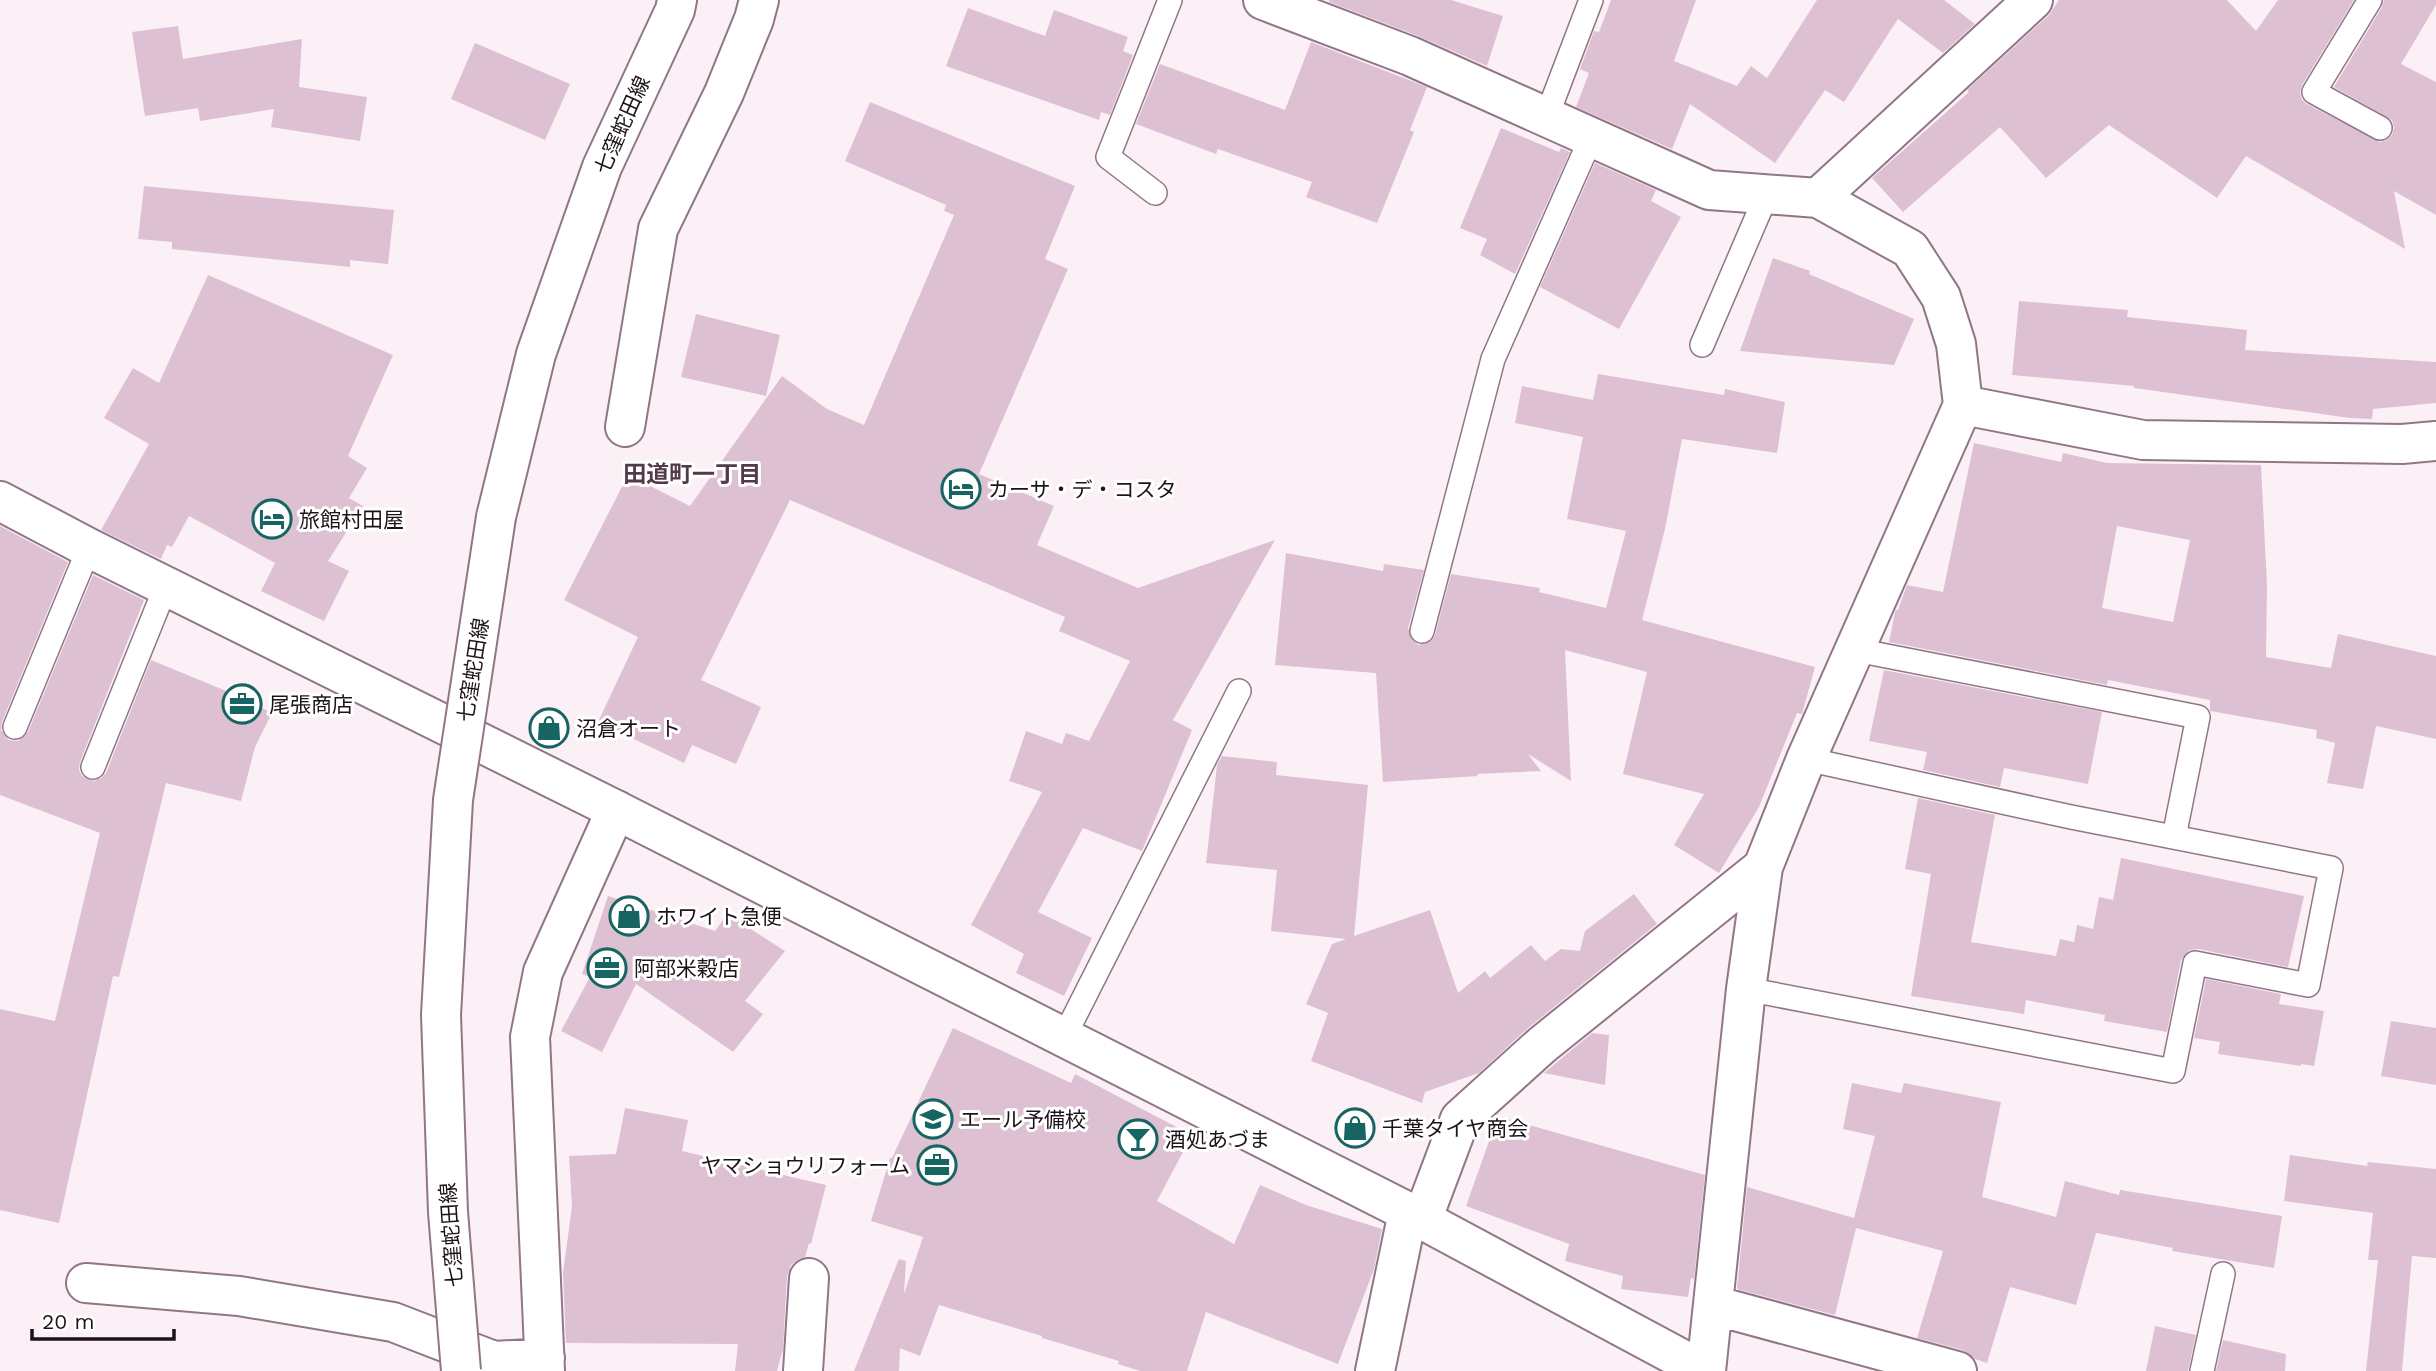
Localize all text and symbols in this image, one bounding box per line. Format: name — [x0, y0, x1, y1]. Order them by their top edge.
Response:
street label: 七窪蛇田線 — [589, 72, 655, 178]
district label: 田道町一丁目 — [623, 461, 761, 488]
hotel icon: カーサ・デ・コスタ — [940, 468, 982, 510]
place label: カーサ・デ・コスタ — [988, 477, 1177, 502]
hotel icon: 旅館村田屋 — [251, 498, 293, 540]
place label: 旅館村田屋 — [299, 507, 404, 532]
street label: 七窪蛇田線 — [452, 616, 494, 724]
office icon: 尾張商店 — [221, 683, 263, 725]
place label: 尾張商店 — [269, 692, 353, 717]
shop icon: 沼倉オート — [528, 707, 570, 749]
place label: 沼倉オート — [576, 716, 681, 741]
shop icon: ホワイト急便 — [608, 895, 650, 937]
place label: ホワイト急便 — [656, 904, 782, 929]
office icon: 阿部米穀店 — [586, 947, 628, 989]
place label: 阿部米穀店 — [634, 956, 739, 981]
school or university icon: エール予備校 — [912, 1098, 954, 1140]
place label: エール予備校 — [960, 1107, 1086, 1132]
shop icon: 千葉タイヤ商会 — [1334, 1107, 1376, 1149]
place label: 千葉タイヤ商会 — [1382, 1116, 1528, 1141]
bar icon: 酒処あづま — [1117, 1118, 1159, 1160]
place label: 酒処あづま — [1165, 1127, 1270, 1152]
office icon: ヤマショウリフォーム — [916, 1144, 958, 1186]
place label: ヤマショウリフォーム — [701, 1153, 910, 1178]
street label: 七窪蛇田線 — [435, 1182, 467, 1288]
scale bar — [32, 1298, 173, 1342]
text: 20 m — [42, 1309, 94, 1334]

